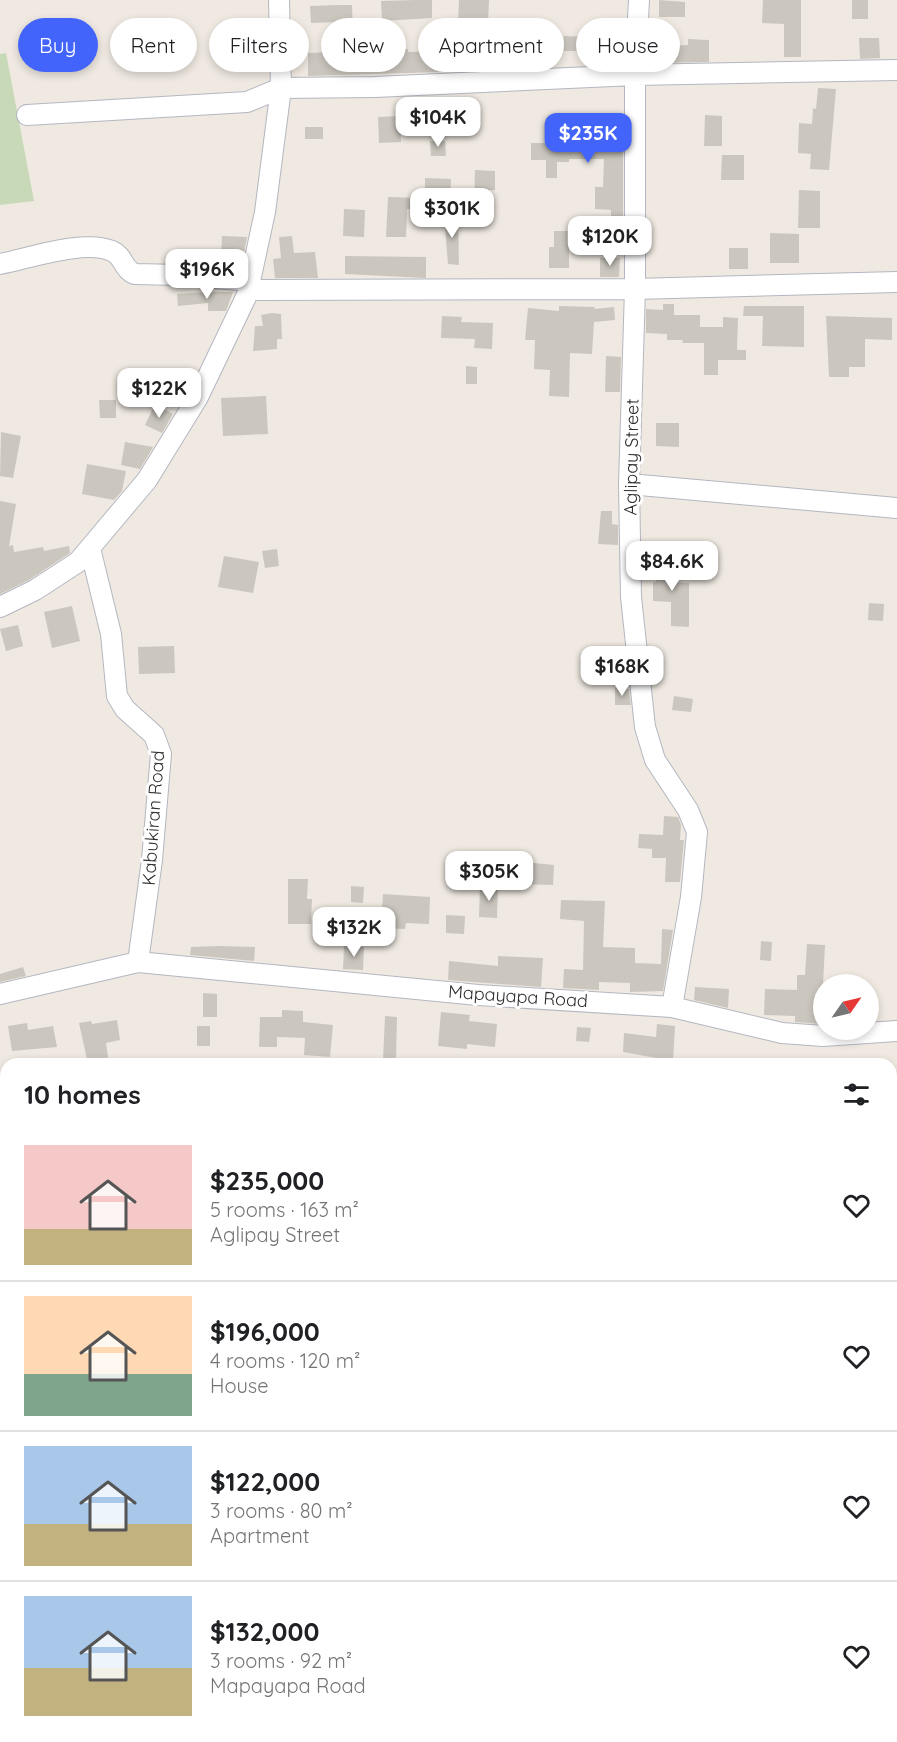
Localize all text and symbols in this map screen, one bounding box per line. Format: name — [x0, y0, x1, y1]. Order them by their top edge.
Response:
chip: Buy — [18, 18, 98, 72]
chip: Rent — [110, 18, 197, 72]
chip: Filters — [209, 18, 309, 72]
chip: New — [321, 18, 406, 72]
chip: Apartment — [418, 18, 564, 72]
chip: House — [576, 18, 680, 72]
pin: $104K — [396, 97, 480, 148]
text: $104K — [410, 104, 466, 129]
pin: $235K — [546, 113, 630, 164]
text: $235K — [559, 120, 617, 145]
pin: $301K — [410, 188, 494, 239]
text: $301K — [424, 195, 480, 220]
pin: $120K — [568, 216, 652, 267]
text: $120K — [582, 223, 638, 248]
pin: $196K — [165, 249, 249, 300]
text: $196K — [179, 256, 235, 281]
pin: $122K — [117, 368, 201, 419]
text: $122K — [131, 375, 187, 400]
street label: Aglipay Street — [618, 398, 644, 516]
pin: $84.6K — [623, 541, 721, 592]
text: $84.6K — [640, 548, 704, 573]
pin: $168K — [580, 646, 664, 697]
text: $168K — [595, 653, 649, 678]
street label: Kabukiran Road — [137, 750, 169, 886]
pin: $305K — [447, 851, 531, 902]
text: $305K — [459, 858, 519, 883]
pin: $132K — [312, 907, 396, 958]
text: $132K — [327, 914, 381, 939]
north arrow — [813, 974, 879, 1040]
map controls — [813, 974, 879, 1040]
street label: Mapayapa Road — [447, 980, 589, 1012]
text: 10 homes — [24, 1078, 141, 1111]
icon: filters — [840, 1078, 873, 1111]
text: $235,000 — [210, 1164, 324, 1197]
icon: home — [72, 1169, 144, 1241]
icon: heart — [840, 1189, 873, 1222]
text: 5 rooms · 163 m² — [210, 1197, 359, 1222]
text: Aglipay Street — [210, 1222, 340, 1247]
text: $196,000 — [210, 1315, 320, 1348]
icon: home — [72, 1320, 144, 1392]
icon: heart — [840, 1340, 873, 1373]
text: 4 rooms · 120 m² — [210, 1348, 360, 1373]
text: House — [210, 1373, 269, 1398]
text: $122,000 — [210, 1465, 320, 1498]
icon: home — [72, 1470, 144, 1542]
icon: heart — [840, 1490, 873, 1523]
text: 3 rooms · 80 m² — [210, 1498, 353, 1523]
text: Apartment — [210, 1523, 310, 1548]
text: $132,000 — [210, 1615, 319, 1648]
icon: home — [72, 1620, 144, 1692]
icon: heart — [840, 1640, 873, 1673]
text: 3 rooms · 92 m² — [210, 1648, 352, 1673]
text: Mapayapa Road — [210, 1673, 366, 1698]

